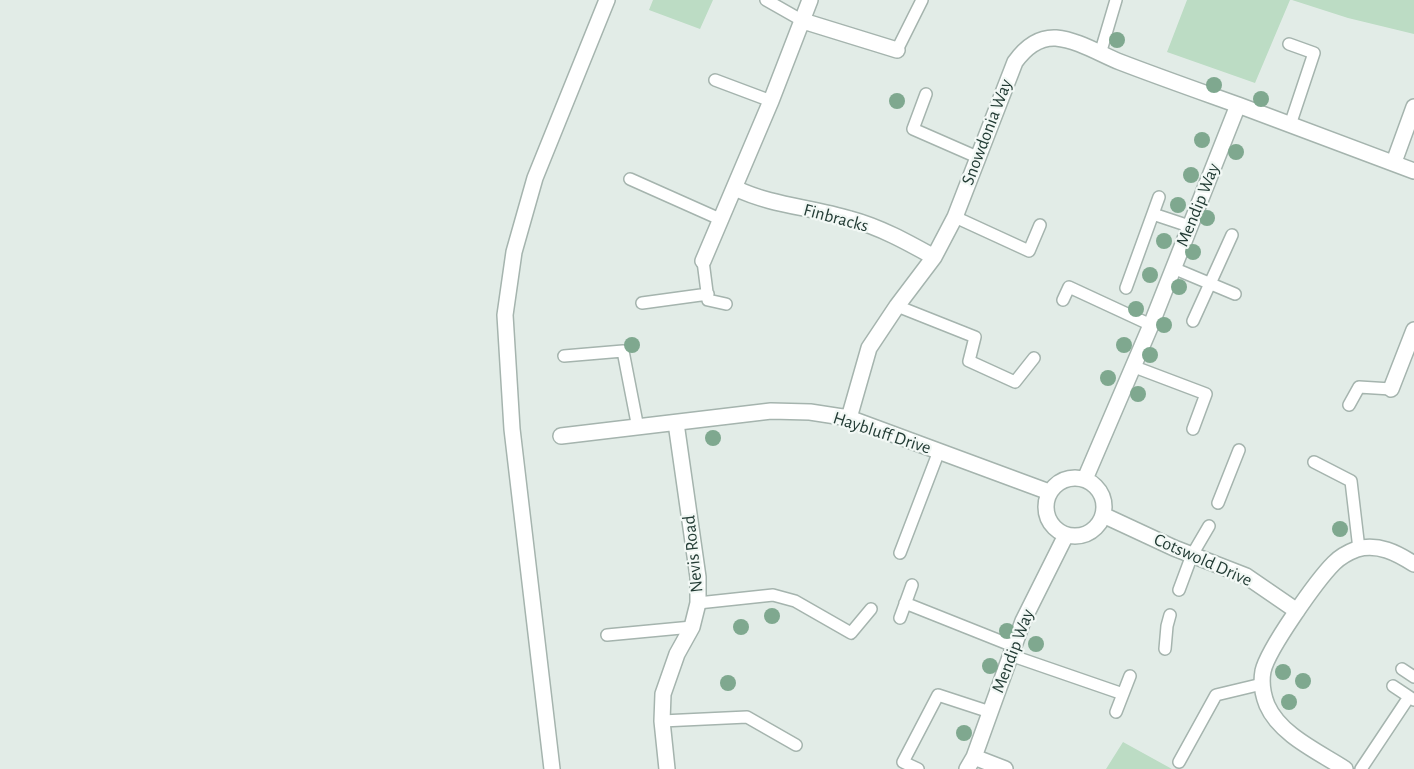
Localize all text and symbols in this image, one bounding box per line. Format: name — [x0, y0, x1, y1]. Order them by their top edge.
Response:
street label: Snowdonia Way — [957, 76, 1017, 188]
street label: Mendip Way — [1171, 160, 1225, 250]
street label: Finbracks — [801, 199, 871, 237]
street label: Haybluff Drive — [830, 407, 934, 459]
street label: Nevis Road — [678, 514, 708, 594]
street label: Cotswold Drive — [1151, 529, 1255, 591]
street label: Mendip Way — [987, 606, 1039, 696]

